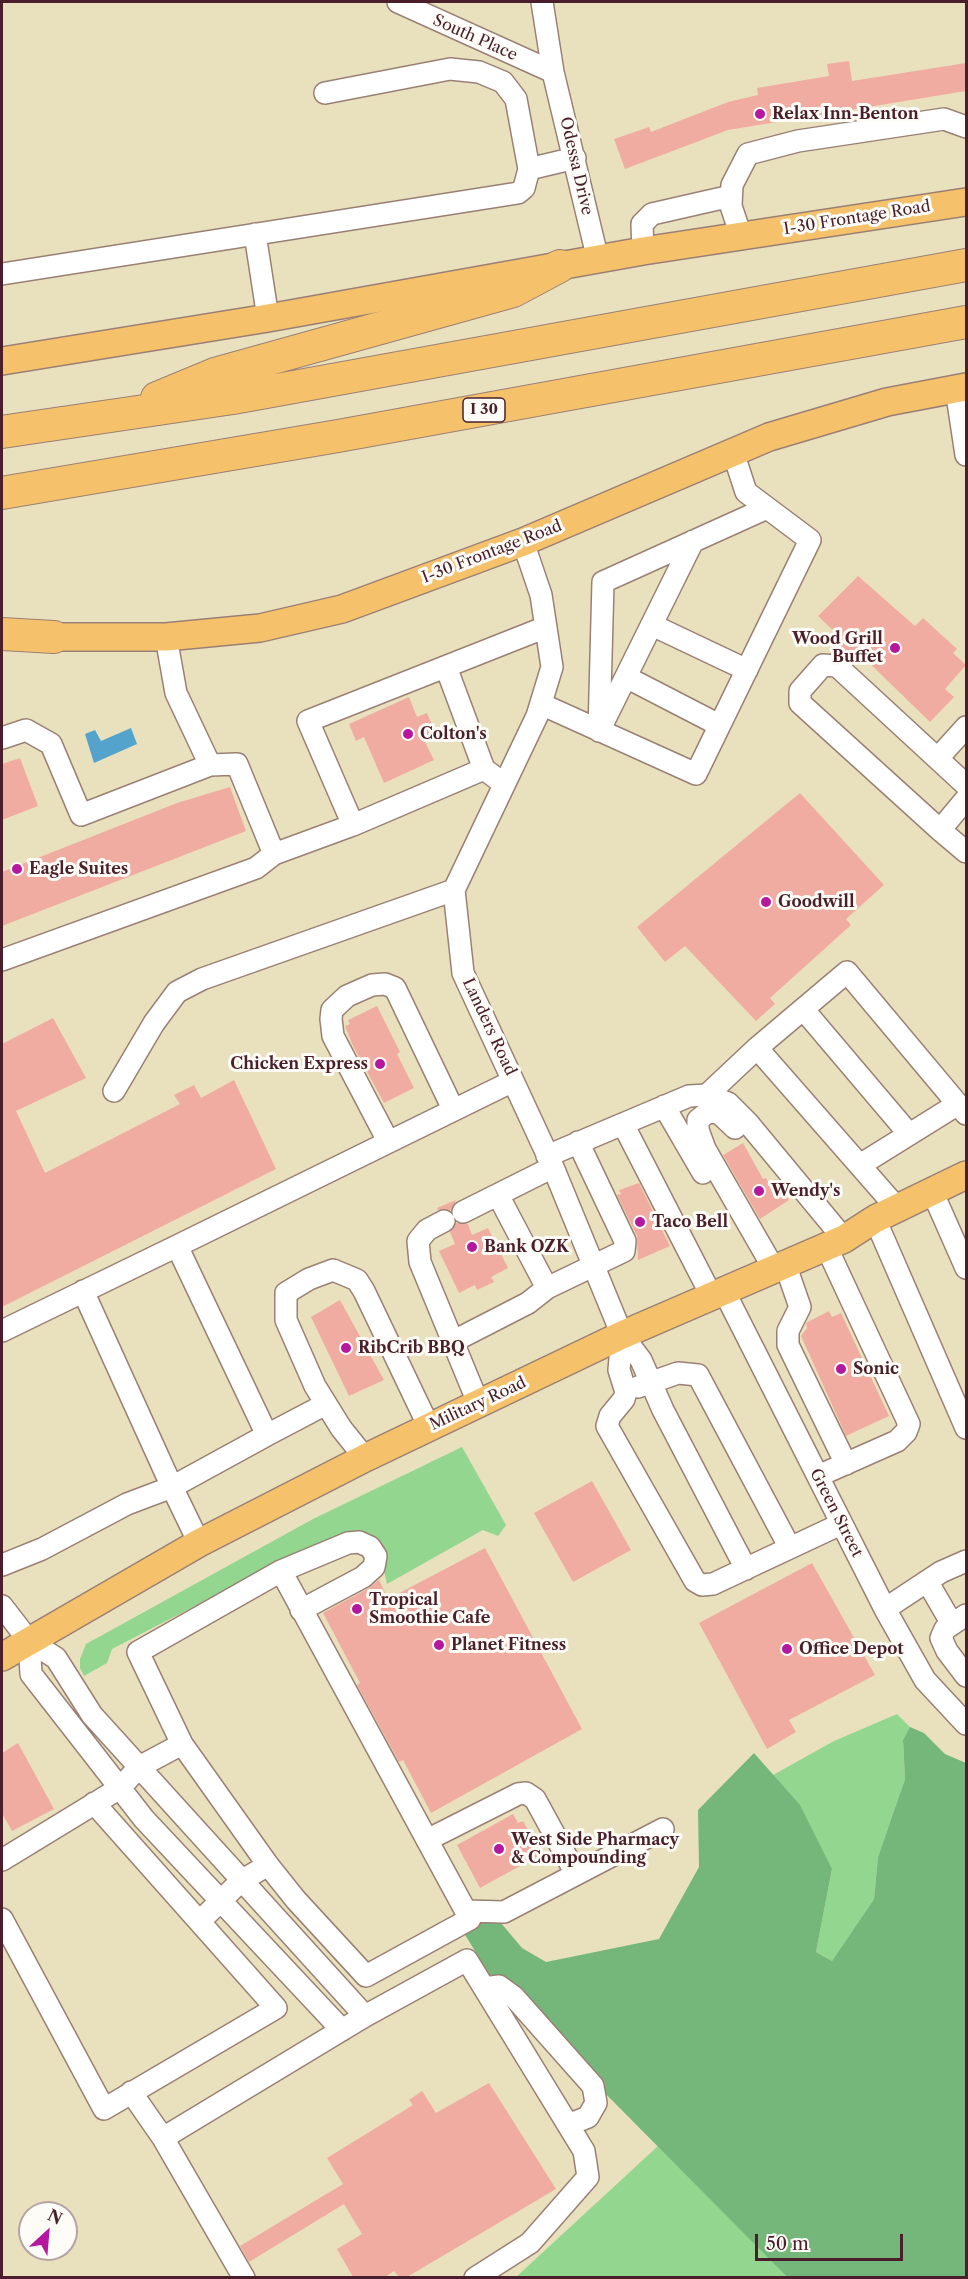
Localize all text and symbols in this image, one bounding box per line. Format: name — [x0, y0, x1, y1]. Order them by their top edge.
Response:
street label: South Place — [430, 11, 520, 65]
place label: Relax Inn-Benton — [772, 104, 919, 124]
marker: Relax Inn-Benton — [753, 107, 767, 121]
street label: Odessa Drive — [555, 115, 597, 217]
street label: I-30 Frontage Road — [782, 197, 932, 239]
road number: I 30 — [463, 398, 505, 422]
street label: I-30 Frontage Road — [419, 516, 565, 588]
place label: Wood Grill Buffet — [792, 629, 883, 667]
marker: Wood Grill Buffet — [888, 641, 902, 655]
place label: Colton's — [420, 724, 487, 744]
marker: Colton's — [401, 727, 415, 741]
place label: Eagle Suites — [29, 859, 128, 879]
marker: Eagle Suites — [10, 862, 24, 876]
place label: Goodwill — [778, 892, 855, 912]
marker: Goodwill — [759, 895, 773, 909]
street label: Landers Road — [458, 975, 520, 1079]
place label: Chicken Express — [230, 1054, 368, 1074]
marker: Chicken Express — [373, 1057, 387, 1071]
place label: Wendy's — [771, 1181, 840, 1201]
marker: Wendy's — [752, 1184, 766, 1198]
place label: Taco Bell — [652, 1212, 728, 1232]
marker: Taco Bell — [633, 1215, 647, 1229]
place label: Bank OZK — [484, 1237, 569, 1257]
marker: Bank OZK — [465, 1240, 479, 1254]
place label: RibCrib BBQ — [358, 1338, 465, 1358]
marker: RibCrib BBQ — [339, 1341, 353, 1355]
place label: Sonic — [853, 1359, 899, 1379]
marker: Sonic — [834, 1362, 848, 1376]
street label: Military Road — [427, 1373, 529, 1435]
street label: Green Street — [805, 1465, 867, 1561]
place label: Tropical Smoothie Cafe — [369, 1590, 490, 1628]
marker: Tropical Smoothie Cafe — [350, 1602, 364, 1616]
place label: Planet Fitness — [451, 1635, 566, 1655]
marker: Planet Fitness — [432, 1638, 446, 1652]
place label: Office Depot — [799, 1639, 904, 1659]
marker: Office Depot — [780, 1642, 794, 1656]
place label: West Side Pharmacy & Compounding — [511, 1830, 679, 1868]
marker: West Side Pharmacy & Compounding — [492, 1842, 506, 1856]
north arrow — [18, 2201, 78, 2261]
text: N — [44, 2205, 66, 2229]
scale bar — [758, 2222, 906, 2260]
text: 50 m — [766, 2233, 809, 2255]

